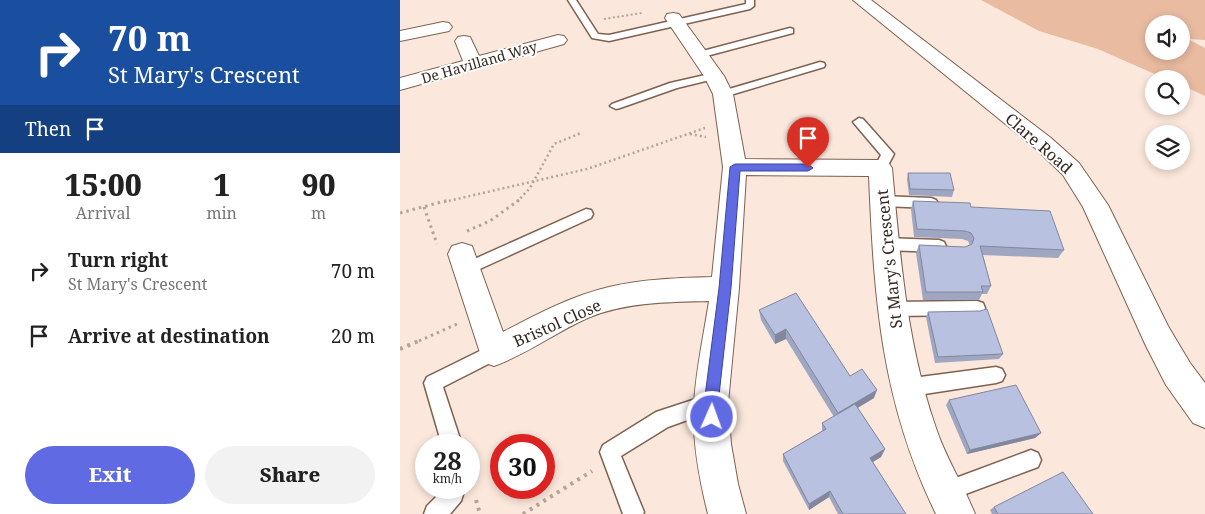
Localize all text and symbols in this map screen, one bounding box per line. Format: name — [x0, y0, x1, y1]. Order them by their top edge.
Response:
text: 70 m — [108, 14, 191, 61]
map controls — [1145, 15, 1190, 170]
button: sound — [1145, 15, 1190, 60]
icon: right — [25, 20, 90, 85]
street label: De Havilland Way — [419, 36, 539, 88]
text: St Mary's Crescent — [108, 59, 300, 89]
button: search — [1145, 70, 1190, 115]
street label: Clare Road — [1001, 108, 1078, 179]
icon: arrive — [81, 115, 109, 143]
text: Then — [25, 116, 71, 142]
pin — [787, 117, 829, 168]
icon: arrive — [794, 124, 822, 152]
button: layers — [1145, 125, 1190, 170]
text: 15:00 — [65, 164, 142, 205]
text: 1 — [213, 164, 230, 205]
text: 90 — [301, 164, 335, 205]
street label: St Mary's Crescent — [871, 188, 907, 330]
text: Arrival — [76, 202, 131, 224]
text: min — [206, 202, 237, 224]
text: m — [311, 202, 326, 224]
text: Turn right — [68, 247, 168, 273]
icon: right — [25, 257, 53, 285]
text: 70 m — [331, 258, 375, 284]
text: St Mary's Crescent — [68, 273, 208, 295]
street label: Bristol Close — [510, 294, 604, 352]
icon: arrive — [25, 322, 53, 350]
text: Arrive at destination — [68, 323, 270, 349]
text: 20 m — [331, 323, 375, 349]
position arrow — [685, 390, 737, 442]
speed limit sign: 30 — [490, 434, 555, 499]
text: 28 — [433, 443, 462, 477]
button: Exit — [25, 446, 195, 504]
button: Share — [205, 446, 375, 504]
text: km/h — [433, 470, 462, 487]

